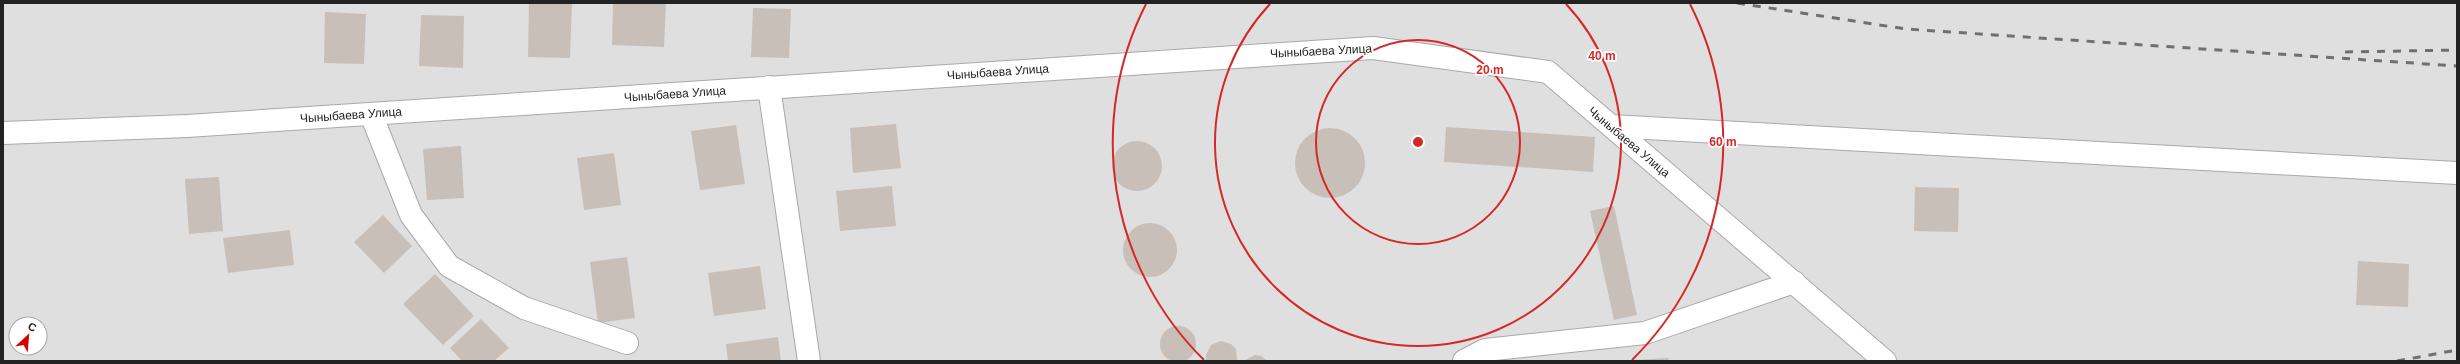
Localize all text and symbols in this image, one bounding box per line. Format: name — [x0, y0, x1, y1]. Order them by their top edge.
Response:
street label: Чыныбаева Улица — [1270, 41, 1373, 61]
text: 40 m — [1588, 49, 1616, 63]
street label: Чыныбаева Улица — [947, 61, 1050, 83]
text: 20 m — [1476, 63, 1504, 77]
street label: Чыныбаева Улица — [624, 83, 727, 105]
street label: Чыныбаева Улица — [300, 104, 403, 126]
street label: Чыныбаева Улица — [1585, 104, 1673, 180]
centre of rings — [1411, 135, 1425, 149]
text: 60 m — [1709, 135, 1737, 149]
north arrow — [8, 316, 48, 356]
text: С — [26, 320, 39, 334]

